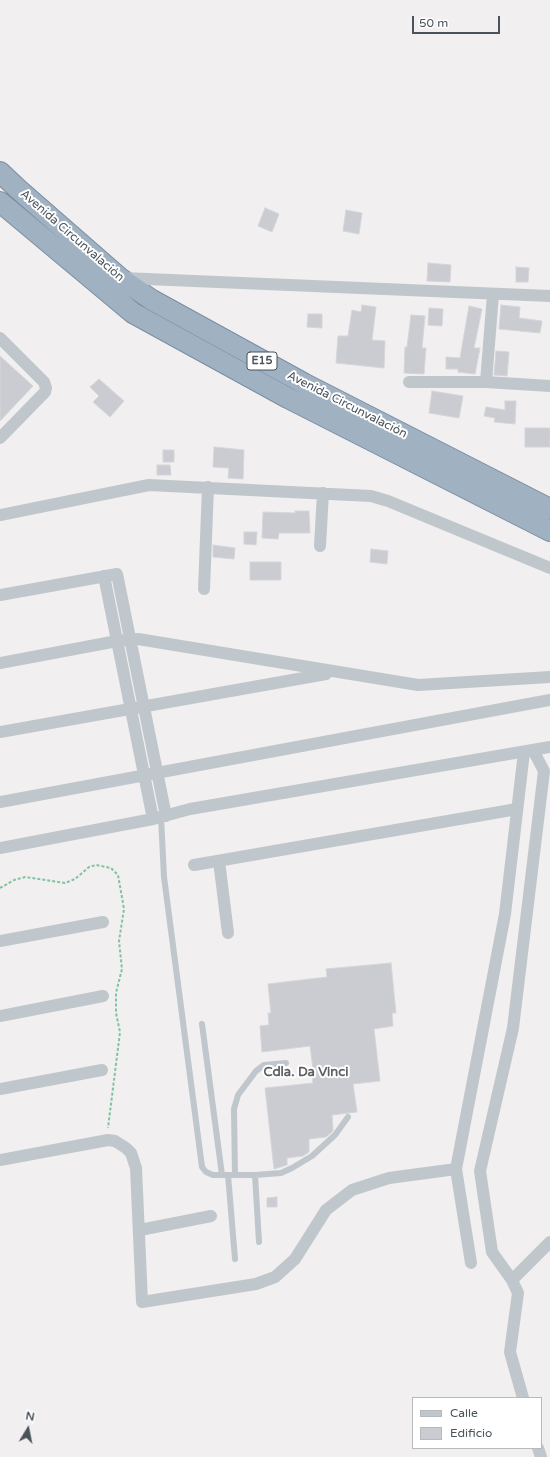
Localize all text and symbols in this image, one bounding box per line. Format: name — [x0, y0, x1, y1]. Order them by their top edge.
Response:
scale bar — [414, 8, 502, 34]
text: 50 m — [419, 16, 448, 30]
street label: Avenida Circunvalación — [17, 187, 127, 285]
road number: E15 — [247, 352, 277, 370]
street label: Avenida Circunvalación — [285, 368, 409, 442]
district label: Cdla. Da Vinci — [264, 1065, 348, 1081]
legend — [412, 1397, 542, 1449]
text: Calle — [450, 1406, 478, 1420]
north arrow — [8, 1409, 48, 1449]
text: N — [25, 1410, 36, 1424]
text: Edificio — [450, 1426, 492, 1440]

